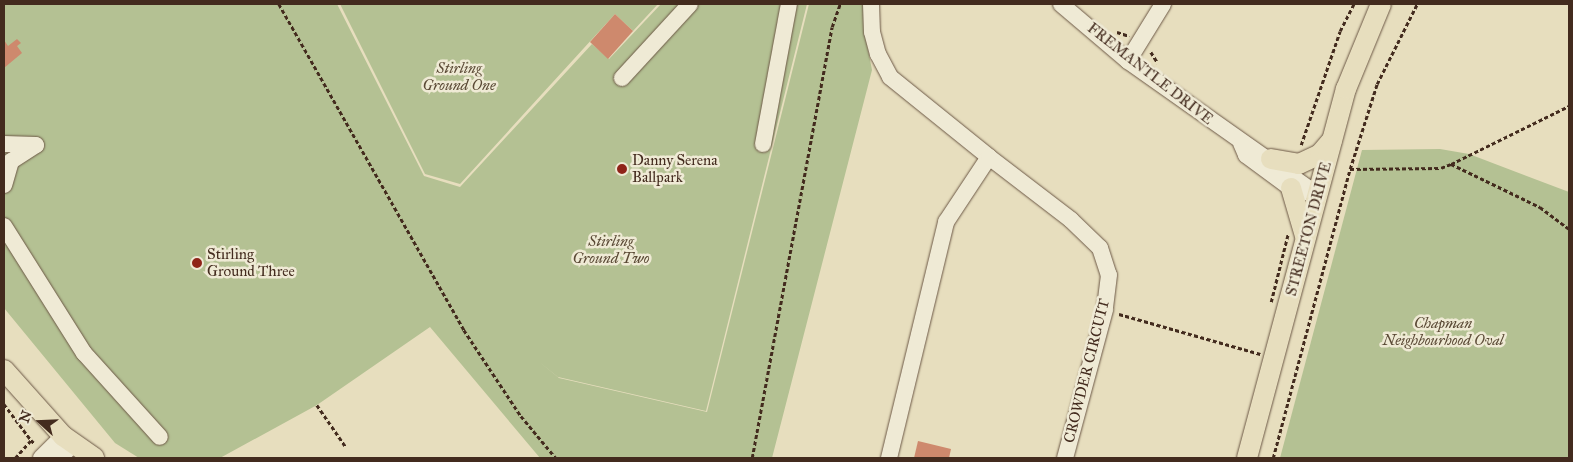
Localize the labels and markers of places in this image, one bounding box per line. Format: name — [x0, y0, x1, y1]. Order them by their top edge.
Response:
place label: Danny Serena Ballpark — [632, 151, 717, 186]
marker: Danny Serena Ballpark — [616, 163, 628, 175]
place label: Stirling Ground Three — [207, 245, 295, 280]
marker: Stirling Ground Three — [191, 257, 203, 269]

